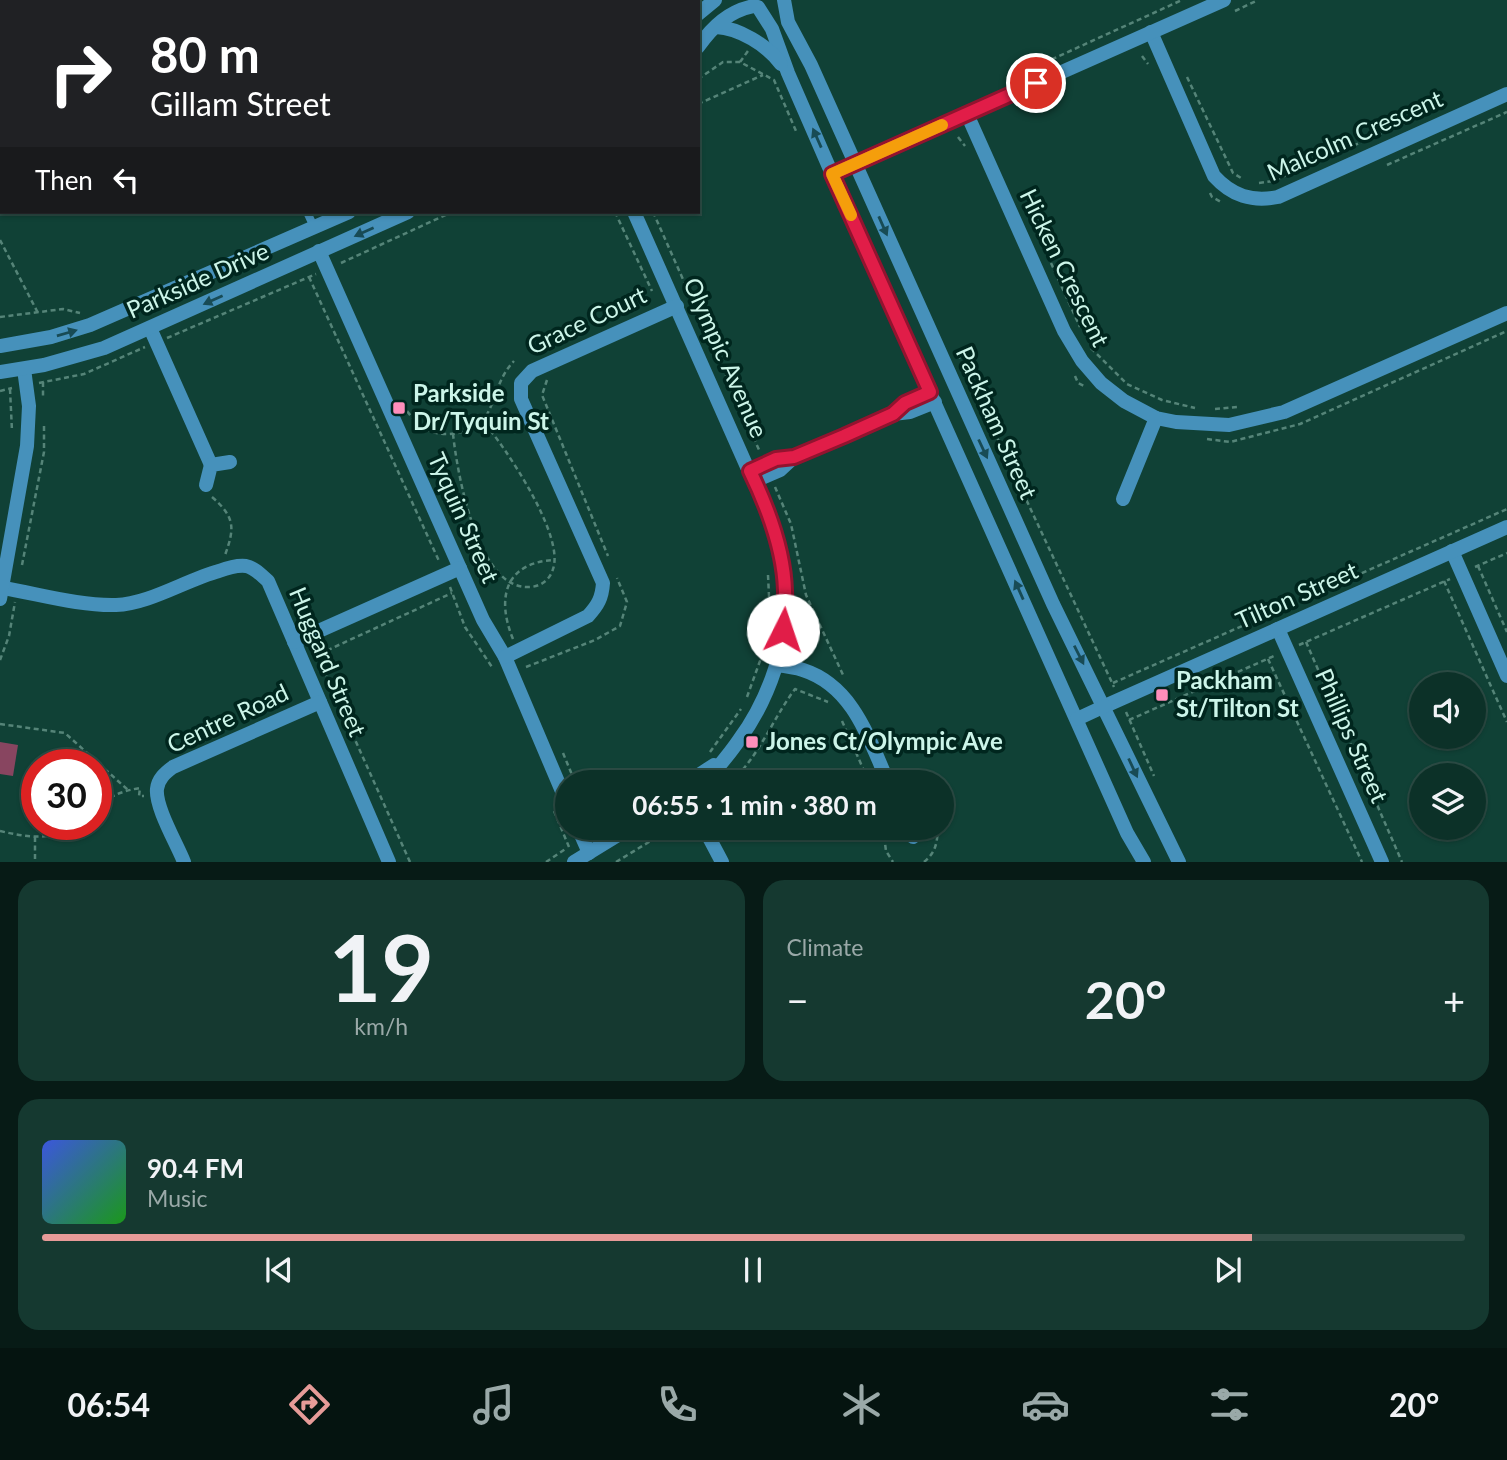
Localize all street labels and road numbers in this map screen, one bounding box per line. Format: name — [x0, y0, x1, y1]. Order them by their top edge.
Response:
street label: Malcolm Crescent — [1262, 83, 1447, 186]
street label: Hicken Crescent — [1015, 184, 1116, 351]
street label: Parkside Drive — [122, 235, 273, 324]
street label: Olympic Avenue — [678, 273, 775, 442]
street label: Grace Court — [522, 279, 651, 360]
street label: Packham Street — [951, 342, 1044, 504]
street label: Tyquin Street — [423, 448, 506, 587]
street label: Tilton Street — [1231, 555, 1362, 634]
street label: Huggard Street — [284, 582, 373, 741]
street label: Phillips Street — [1310, 664, 1395, 807]
street label: Centre Road — [162, 677, 293, 758]

